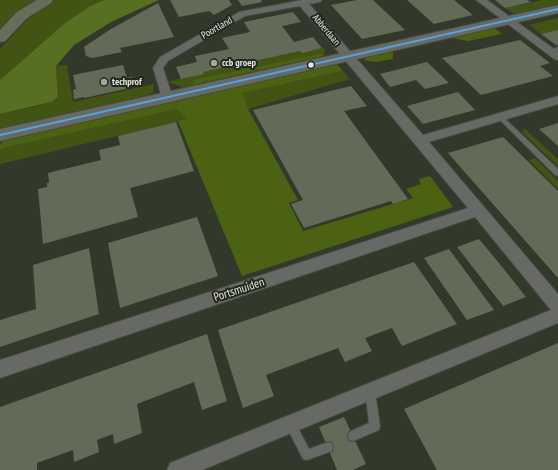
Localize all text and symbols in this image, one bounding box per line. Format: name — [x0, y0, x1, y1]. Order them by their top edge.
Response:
street label: Abberdaan — [310, 12, 342, 48]
street label: Poortland — [199, 14, 235, 42]
place label: ccb groep — [222, 57, 256, 69]
marker: ccb groep — [209, 58, 219, 68]
unlabelled marker — [306, 60, 316, 70]
place label: techprof — [112, 76, 142, 88]
marker: techprof — [99, 77, 109, 87]
street label: Portsmuiden — [212, 275, 266, 305]

